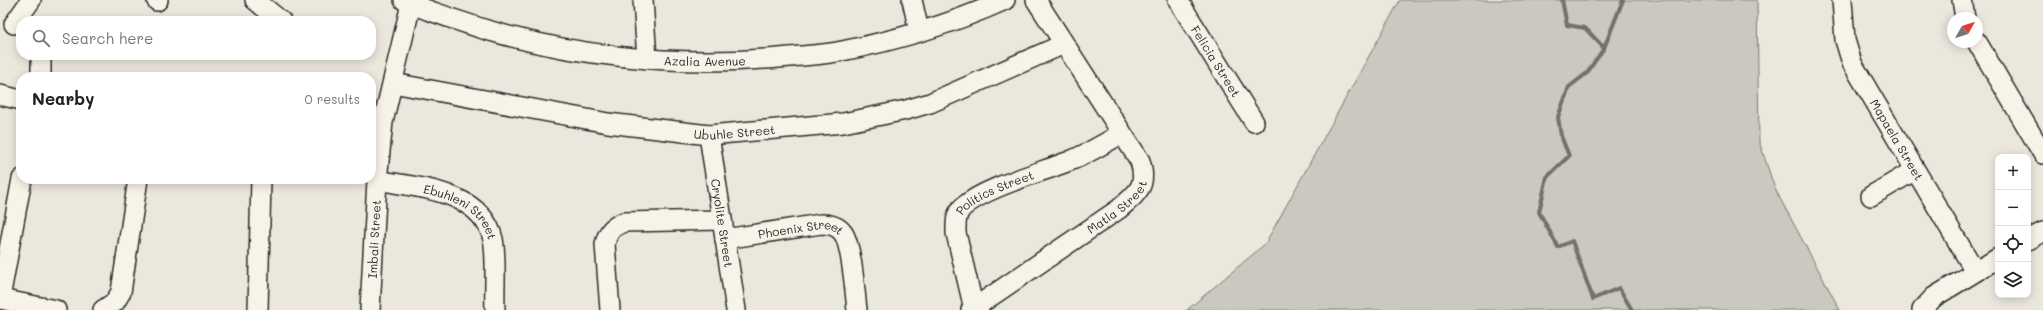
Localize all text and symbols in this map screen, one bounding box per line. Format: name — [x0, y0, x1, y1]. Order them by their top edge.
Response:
north arrow — [1947, 12, 1983, 48]
search box — [16, 16, 376, 60]
street label: Felicia Street — [1188, 22, 1244, 100]
icon: search — [30, 27, 52, 49]
text: Search here — [62, 28, 153, 48]
street label: Azalia Avenue — [663, 52, 746, 69]
text: Nearby — [32, 87, 94, 109]
text: 0 results — [305, 90, 360, 107]
street label: Mapaela Street — [1867, 96, 1928, 183]
street label: Ubuhle Street — [693, 121, 776, 143]
map controls — [1995, 154, 2031, 298]
button: + — [1995, 154, 2031, 190]
street label: Politics Street — [952, 166, 1036, 218]
street label: Cryolite Street — [708, 178, 737, 268]
street label: Matla Street — [1083, 179, 1150, 237]
street label: Ebuhleni Street — [422, 180, 501, 241]
button: − — [1995, 190, 2031, 226]
street label: Imbali Street — [364, 199, 384, 279]
street label: Phoenix Street — [757, 216, 848, 242]
button: locate — [1995, 226, 2031, 262]
button: layers — [1995, 262, 2031, 298]

